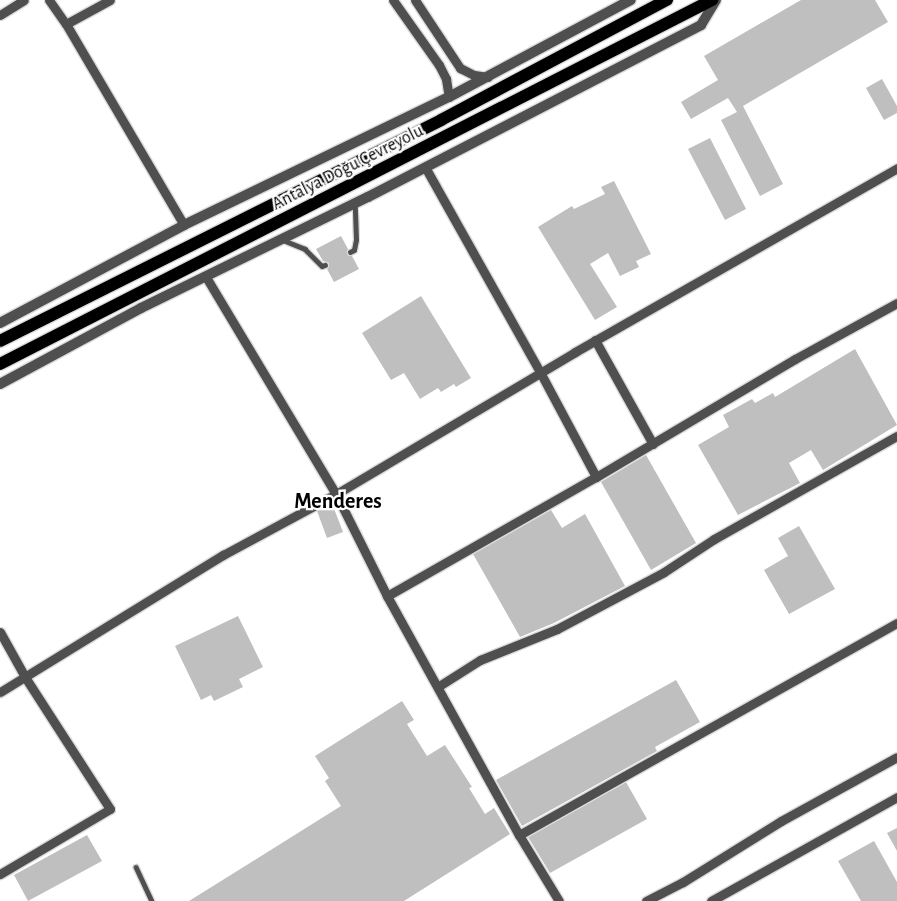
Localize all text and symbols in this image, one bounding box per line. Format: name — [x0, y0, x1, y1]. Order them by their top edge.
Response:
street label: Antalya Doğu Çevreyolu — [269, 120, 427, 216]
district label: Menderes — [294, 489, 382, 515]

